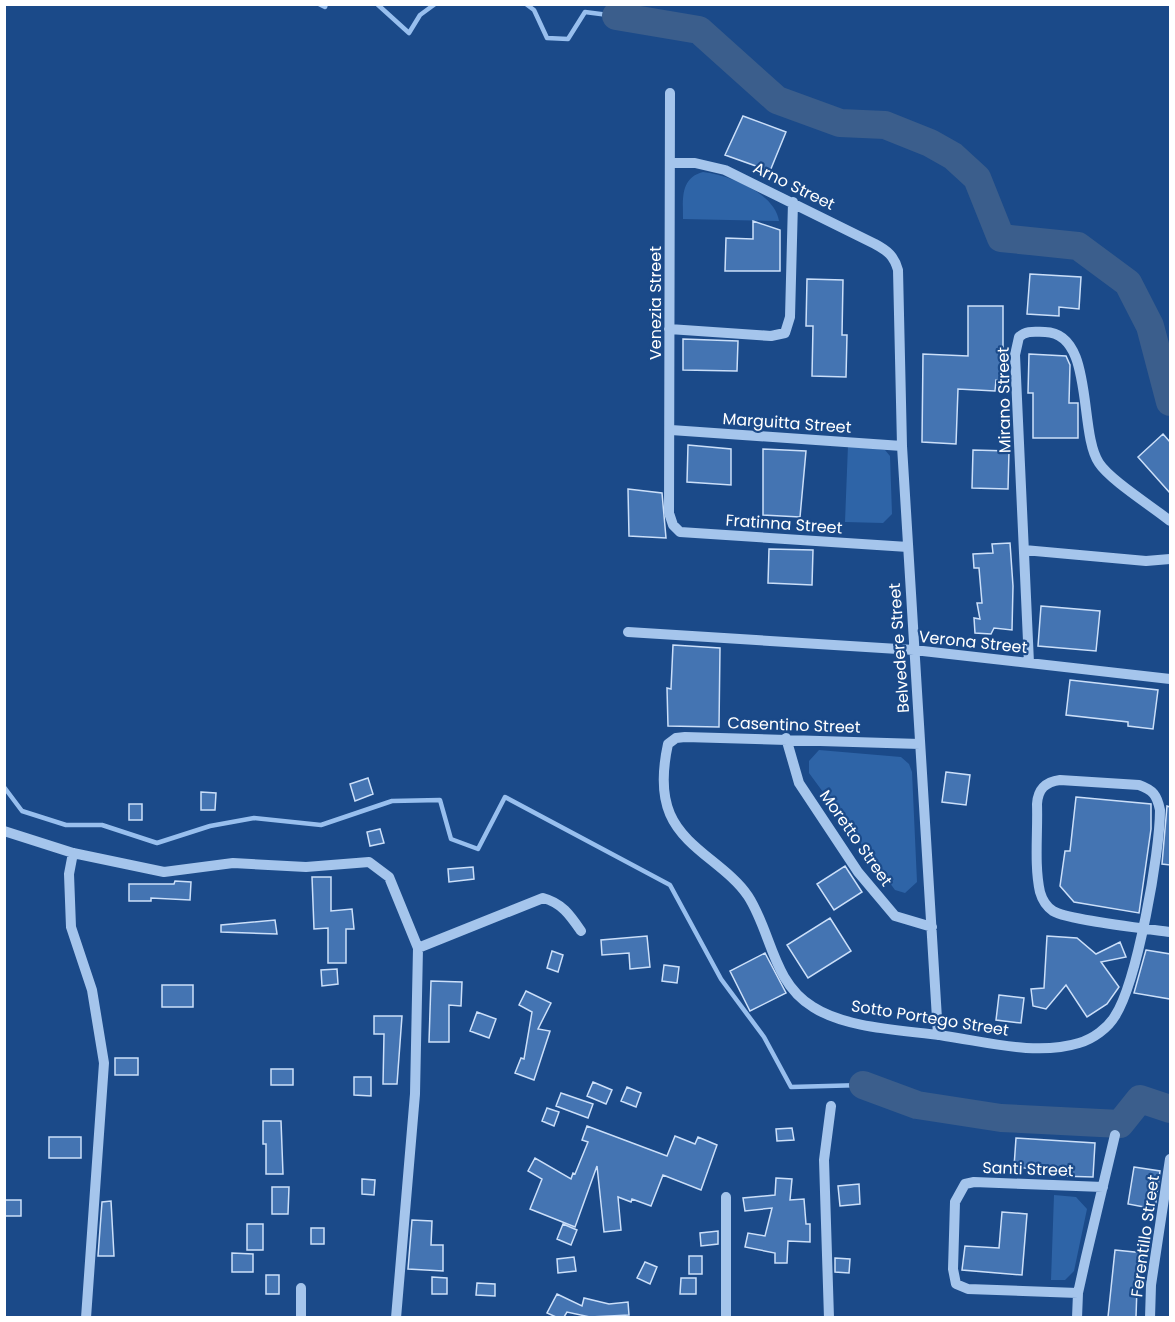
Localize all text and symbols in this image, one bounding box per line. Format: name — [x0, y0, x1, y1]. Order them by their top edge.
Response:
street label: Arno Street — [749, 156, 839, 216]
street label: Venezia Street — [644, 246, 667, 360]
street label: Mirano Street — [992, 347, 1016, 453]
street label: Marguitta Street — [722, 407, 852, 439]
street label: Fratinna Street — [725, 508, 843, 540]
street label: Belvedere Street — [883, 582, 915, 714]
street label: Verona Street — [918, 625, 1029, 659]
street label: Casentino Street — [727, 711, 861, 739]
street label: Moretto Street — [814, 785, 898, 891]
street label: Sotto Portego Street — [850, 994, 1011, 1042]
street label: Santi Street — [982, 1156, 1074, 1182]
street label: Ferentillo Street — [1125, 1173, 1165, 1299]

